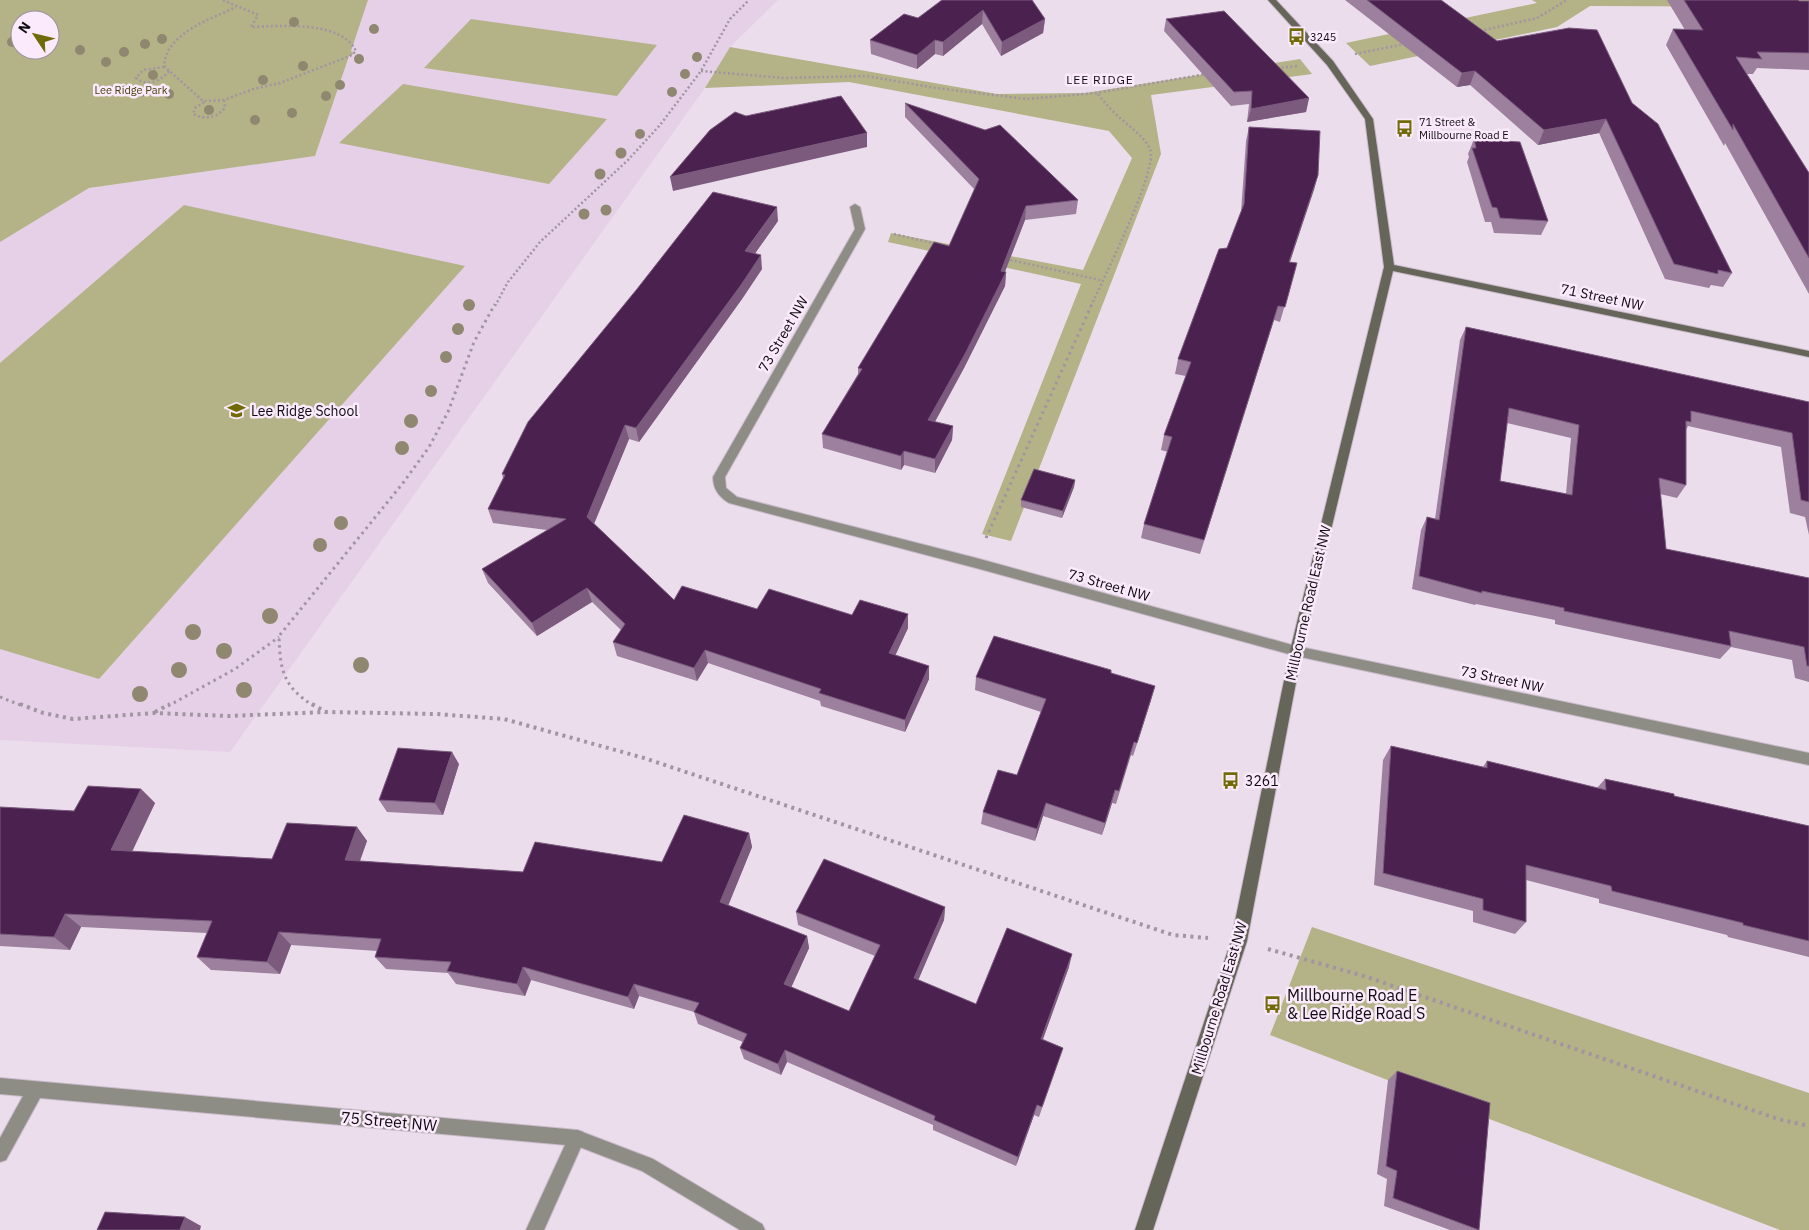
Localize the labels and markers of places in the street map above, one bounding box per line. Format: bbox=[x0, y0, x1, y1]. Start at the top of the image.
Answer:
bus stop icon: 3245 bbox=[1286, 27, 1306, 47]
place label: 3245 bbox=[1310, 30, 1336, 44]
place label: 71 Street & Millbourne Road E bbox=[1419, 115, 1509, 142]
bus stop icon: 71 Street & Millbourne Road E bbox=[1395, 118, 1415, 138]
school or university icon: Lee Ridge School bbox=[227, 401, 247, 421]
place label: Lee Ridge School bbox=[251, 402, 358, 420]
bus stop icon: 3261 bbox=[1221, 771, 1241, 791]
place label: 3261 bbox=[1245, 772, 1279, 790]
place label: Millbourne Road E & Lee Ridge Road S bbox=[1287, 985, 1425, 1023]
bus stop icon: Millbourne Road E & Lee Ridge Road S bbox=[1263, 994, 1283, 1014]

